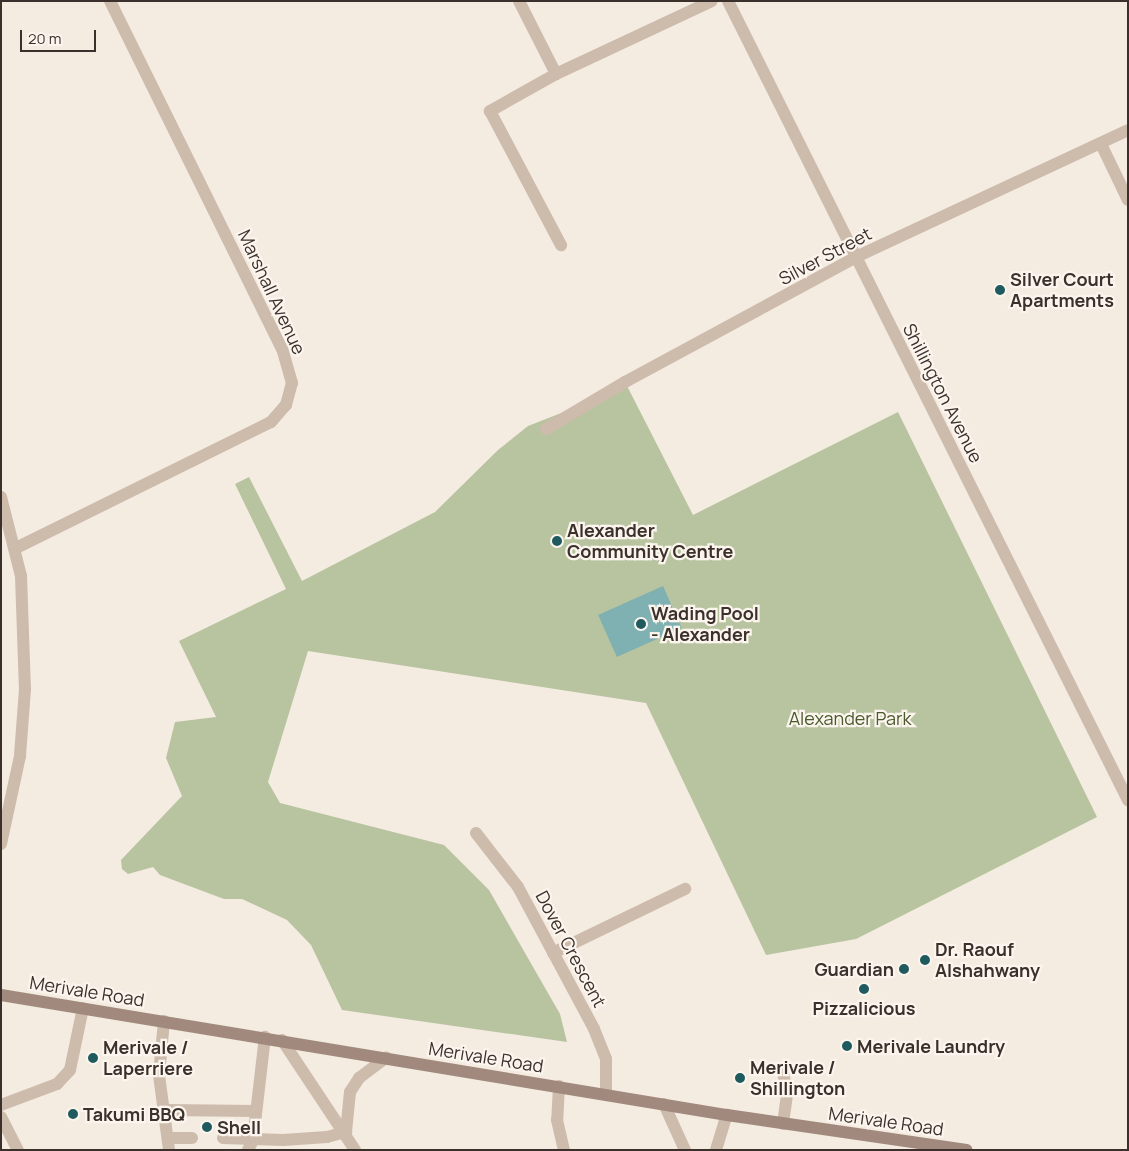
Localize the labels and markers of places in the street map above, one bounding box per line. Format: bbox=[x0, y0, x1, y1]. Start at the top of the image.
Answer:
place label: Silver Court Apartments bbox=[1010, 269, 1114, 312]
marker: Silver Court Apartments bbox=[994, 284, 1006, 296]
place label: Alexander Community Centre bbox=[567, 520, 733, 562]
marker: Alexander Community Centre bbox=[551, 535, 563, 547]
place label: Wading Pool - Alexander bbox=[651, 603, 759, 646]
marker: Wading Pool - Alexander bbox=[635, 618, 647, 630]
place label: Dr. Raouf Alshahwany bbox=[935, 939, 1040, 982]
marker: Dr. Raouf Alshahwany bbox=[919, 954, 931, 966]
place label: Guardian bbox=[814, 958, 894, 980]
marker: Guardian bbox=[898, 963, 910, 975]
marker: Pizzalicious bbox=[858, 983, 870, 995]
place label: Pizzalicious bbox=[813, 997, 915, 1019]
place label: Merivale Laundry bbox=[857, 1035, 1005, 1057]
place label: Merivale / Laperriere bbox=[103, 1037, 193, 1080]
marker: Merivale Laundry bbox=[841, 1040, 853, 1052]
marker: Merivale / Laperriere bbox=[87, 1052, 99, 1064]
place label: Merivale / Shillington bbox=[750, 1057, 845, 1100]
marker: Merivale / Shillington bbox=[734, 1072, 746, 1084]
place label: Takumi BBQ bbox=[83, 1103, 185, 1125]
marker: Takumi BBQ bbox=[67, 1108, 79, 1120]
place label: Shell bbox=[217, 1116, 261, 1138]
marker: Shell bbox=[201, 1121, 213, 1133]

